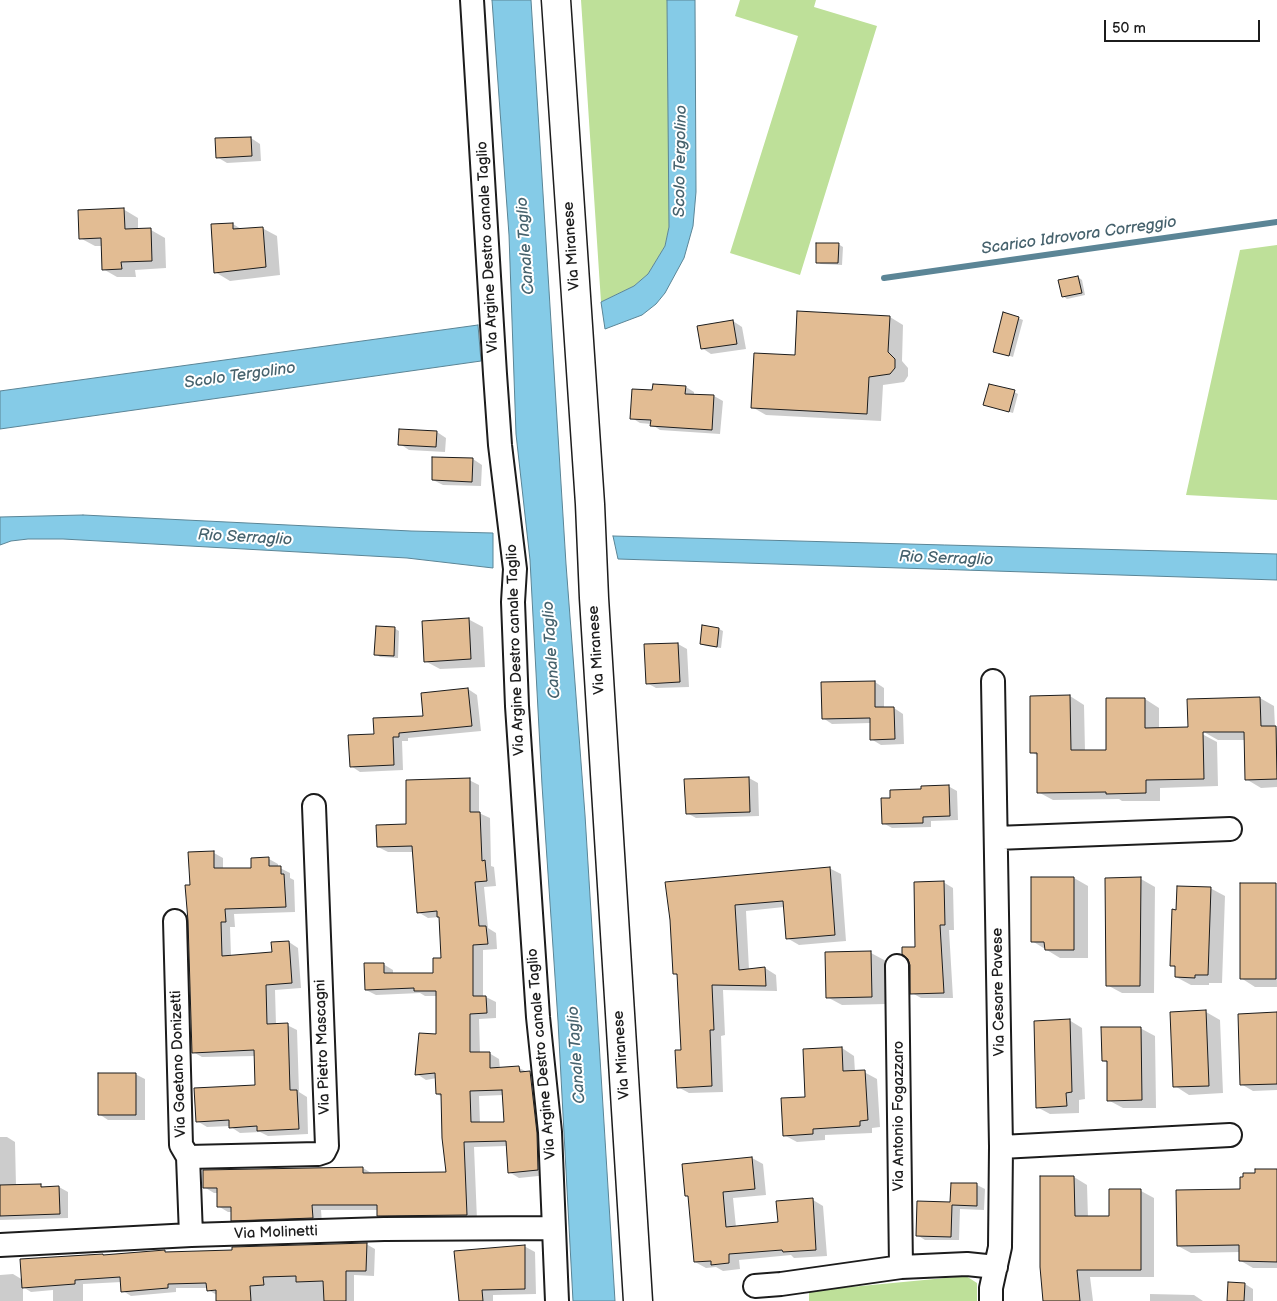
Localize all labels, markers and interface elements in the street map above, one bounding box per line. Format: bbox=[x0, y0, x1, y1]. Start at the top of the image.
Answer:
scale bar bbox=[1107, 10, 1263, 42]
text: 50 m bbox=[1112, 19, 1146, 38]
water label: Scolo Tergolino bbox=[670, 105, 692, 217]
street label: Via Argine Destro canale Taglio bbox=[473, 141, 503, 353]
water label: Canale Taglio bbox=[513, 197, 539, 295]
street label: Via Miranese bbox=[560, 201, 584, 291]
water label: Scarico Idrovora Correggio bbox=[980, 213, 1178, 259]
water label: Scolo Tergolino bbox=[183, 359, 297, 393]
water label: Rio Serraglio bbox=[197, 526, 293, 550]
street label: Via Argine Destro canale Taglio bbox=[503, 544, 529, 756]
water label: Rio Serraglio bbox=[898, 548, 994, 570]
water label: Canale Taglio bbox=[539, 601, 565, 699]
street label: Via Miranese bbox=[585, 605, 609, 695]
street label: Via Cesare Pavese bbox=[989, 928, 1009, 1056]
street label: Via Argine Destro canale Taglio bbox=[524, 948, 560, 1160]
street label: Via Pietro Mascagni bbox=[312, 979, 334, 1115]
street label: Via Gaetano Donizetti bbox=[167, 990, 191, 1138]
water label: Canale Taglio bbox=[564, 1006, 590, 1104]
street label: Via Miranese bbox=[610, 1010, 634, 1100]
street label: Via Antonio Fogazzaro bbox=[890, 1041, 908, 1191]
street label: Via Molinetti bbox=[234, 1223, 318, 1243]

